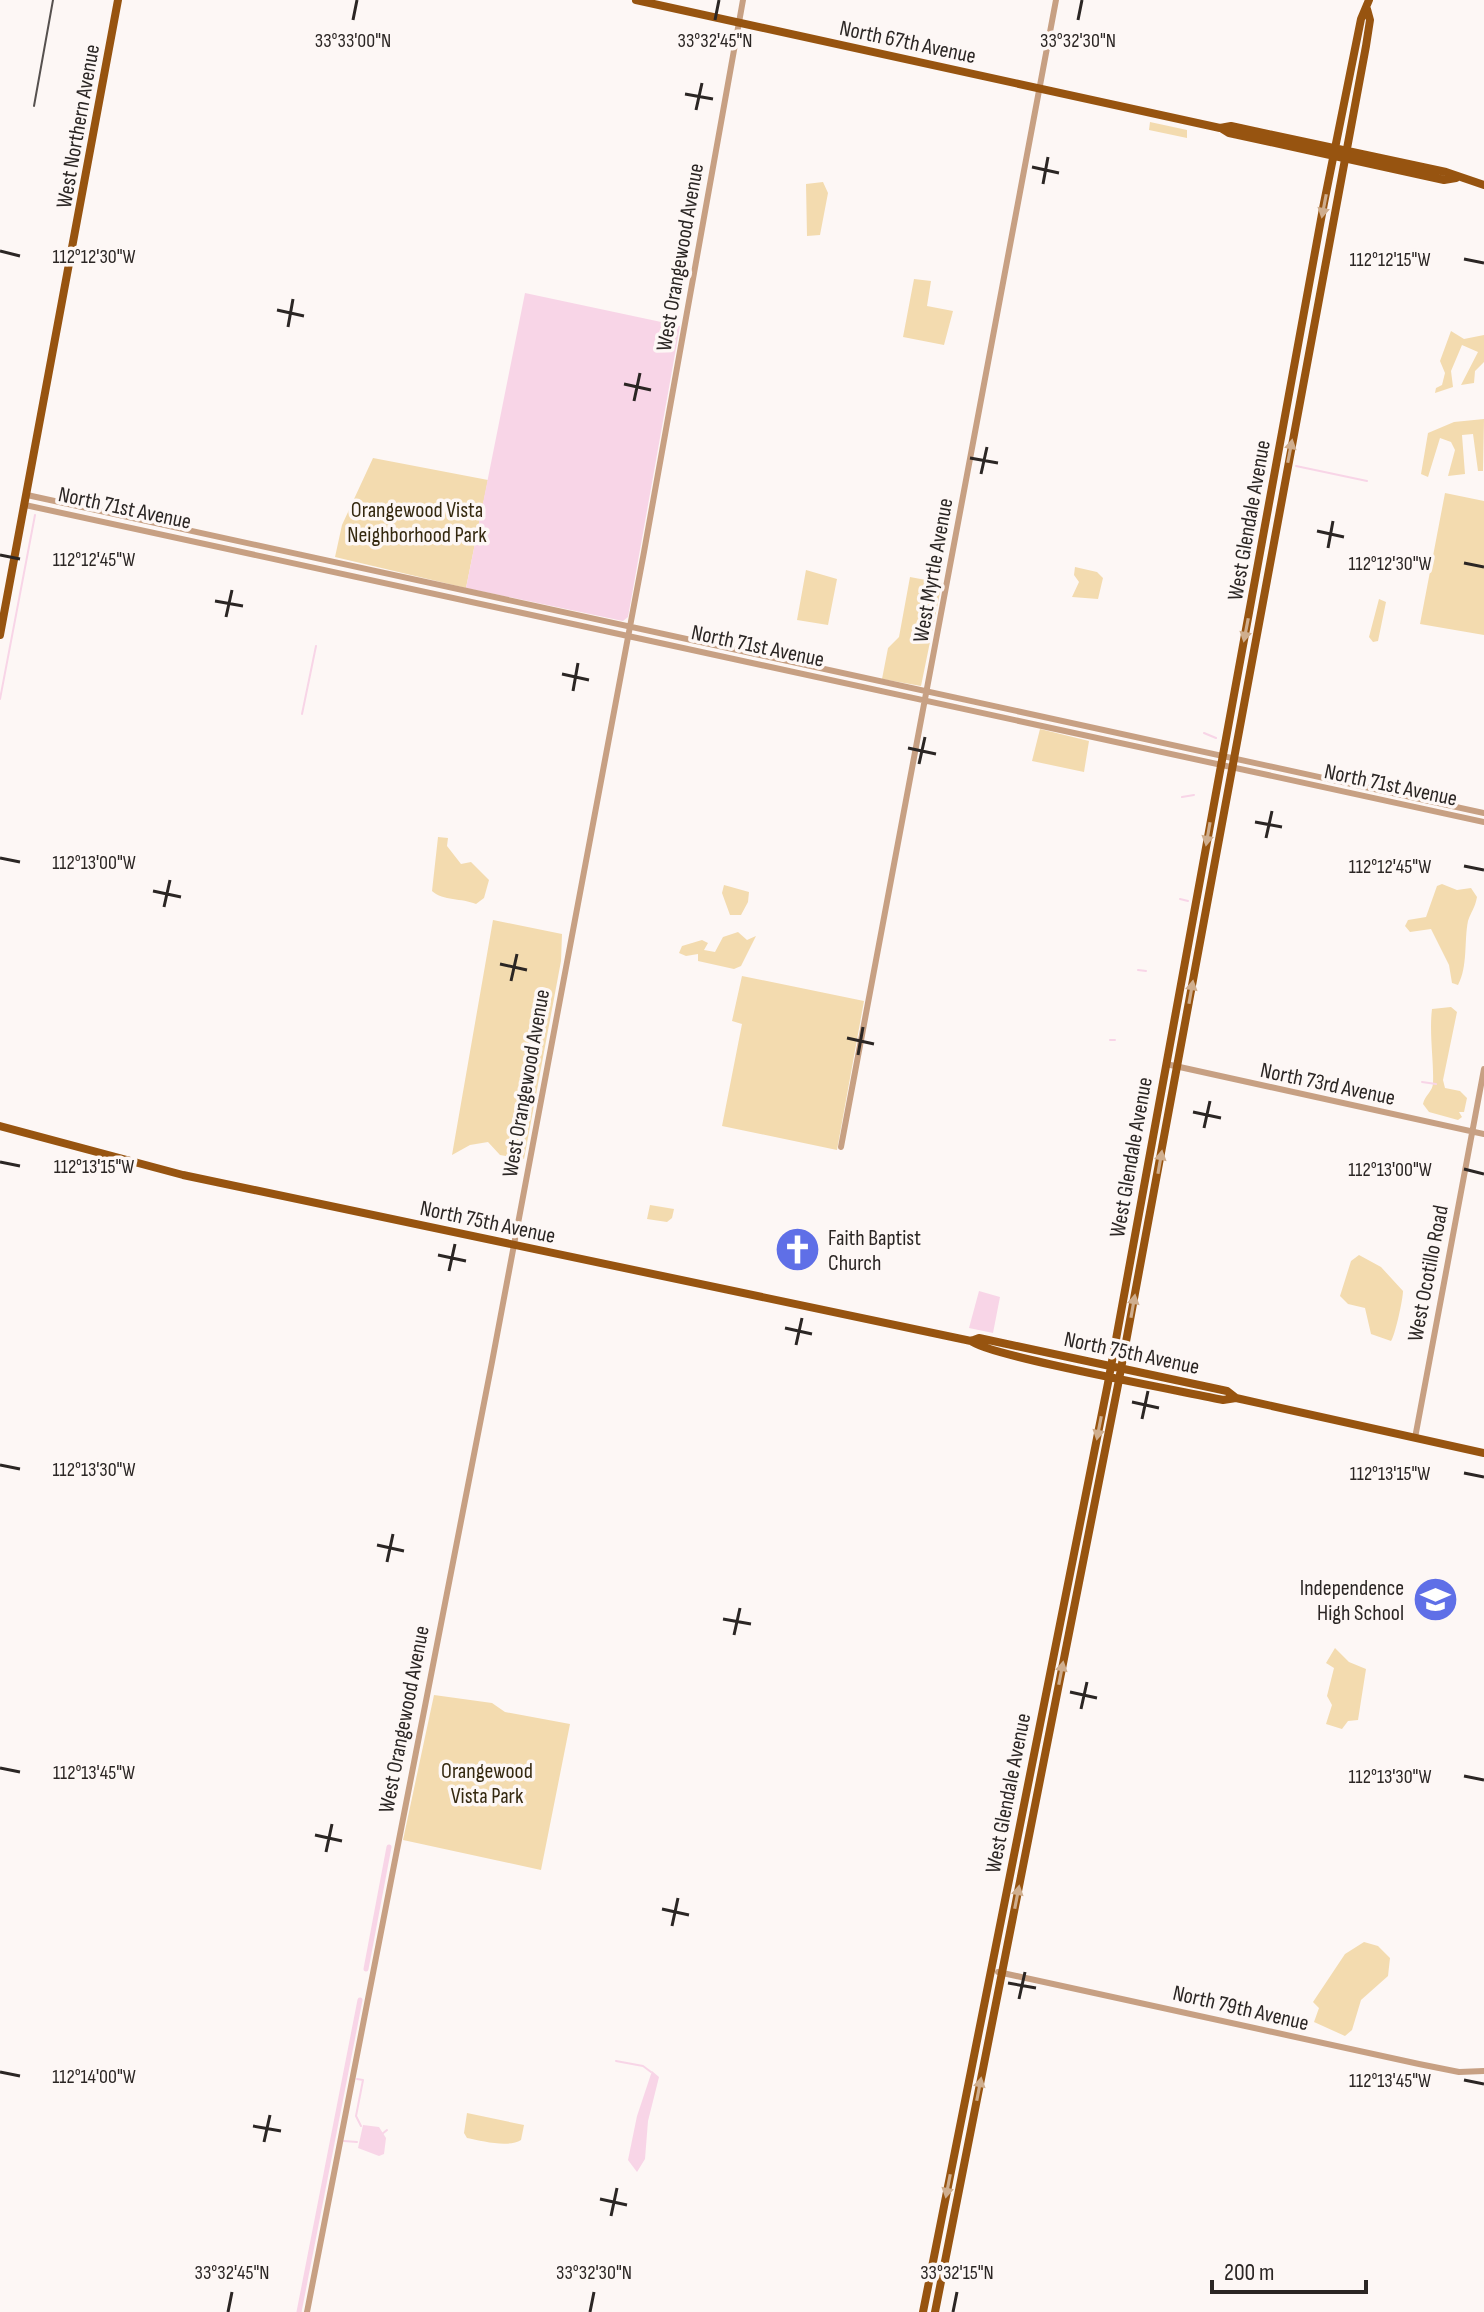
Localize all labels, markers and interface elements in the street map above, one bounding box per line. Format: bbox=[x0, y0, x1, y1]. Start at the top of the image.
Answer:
street label: North 67th Avenue bbox=[837, 15, 978, 70]
text: 33°33'00"N bbox=[315, 29, 391, 53]
text: 33°32'45"N bbox=[678, 29, 753, 53]
text: 33°32'30"N bbox=[1040, 29, 1116, 53]
street label: West Northern Avenue bbox=[51, 42, 106, 210]
street label: West Orangewood Avenue bbox=[651, 161, 710, 353]
one-way arrow bbox=[1317, 194, 1330, 219]
text: 112°12'30"W bbox=[52, 245, 136, 269]
text: 112°12'15"W bbox=[1350, 248, 1430, 272]
street label: West Glendale Avenue bbox=[1222, 438, 1277, 602]
one-way arrow bbox=[1285, 438, 1297, 463]
street label: North 71st Avenue bbox=[56, 481, 194, 536]
street label: West Myrtle Avenue bbox=[908, 496, 959, 644]
park label: Orangewood Vista Neighborhood Park bbox=[347, 497, 487, 549]
text: 112°12'45"W bbox=[53, 548, 135, 572]
text: 112°12'30"W bbox=[1348, 552, 1432, 576]
one-way arrow bbox=[1239, 618, 1251, 643]
street label: North 71st Avenue bbox=[689, 619, 827, 674]
street label: North 71st Avenue bbox=[1322, 758, 1460, 813]
one-way arrow bbox=[1201, 822, 1213, 847]
text: 112°13'00"W bbox=[52, 851, 136, 875]
text: 112°12'45"W bbox=[1349, 855, 1431, 879]
one-way arrow bbox=[1185, 979, 1197, 1004]
street label: West Orangewood Avenue bbox=[497, 987, 556, 1179]
street label: North 73rd Avenue bbox=[1258, 1057, 1398, 1112]
street label: West Glendale Avenue bbox=[1104, 1075, 1159, 1239]
one-way arrow bbox=[1154, 1149, 1166, 1174]
text: 112°13'15"W bbox=[54, 1155, 134, 1179]
text: 112°13'00"W bbox=[1348, 1158, 1432, 1182]
street label: North 75th Avenue bbox=[418, 1195, 558, 1250]
street label: West Ocotillo Road bbox=[1402, 1203, 1455, 1344]
place label: Faith Baptist Church bbox=[828, 1225, 921, 1277]
church icon: Faith Baptist Church bbox=[773, 1226, 821, 1274]
one-way arrow bbox=[1127, 1294, 1139, 1319]
street label: North 75th Avenue bbox=[1062, 1326, 1202, 1381]
one-way arrow bbox=[1092, 1415, 1104, 1440]
text: 112°13'30"W bbox=[53, 1458, 135, 1482]
text: 112°13'15"W bbox=[1350, 1462, 1430, 1486]
place label: Independence High School bbox=[1300, 1575, 1404, 1627]
school or university icon: Independence High School bbox=[1411, 1576, 1459, 1624]
street label: West Orangewood Avenue bbox=[373, 1623, 436, 1815]
one-way arrow bbox=[1056, 1661, 1068, 1686]
street label: West Glendale Avenue bbox=[980, 1711, 1037, 1875]
park label: Orangewood Vista Park bbox=[441, 1758, 533, 1810]
text: 112°13'45"W bbox=[53, 1761, 135, 1785]
text: 112°13'30"W bbox=[1349, 1765, 1431, 1789]
one-way arrow bbox=[1011, 1884, 1023, 1909]
street label: North 79th Avenue bbox=[1170, 1980, 1311, 2037]
text: 112°14'00"W bbox=[52, 2065, 136, 2089]
text: 112°13'45"W bbox=[1349, 2069, 1431, 2093]
one-way arrow bbox=[973, 2076, 986, 2101]
one-way arrow bbox=[942, 2174, 954, 2199]
scale bar bbox=[1212, 2244, 1366, 2294]
text: 200 m bbox=[1224, 2258, 1275, 2287]
text: 33°32'45"N bbox=[195, 2261, 270, 2285]
text: 33°32'30"N bbox=[556, 2261, 632, 2285]
text: 33°32'15"N bbox=[920, 2261, 994, 2285]

